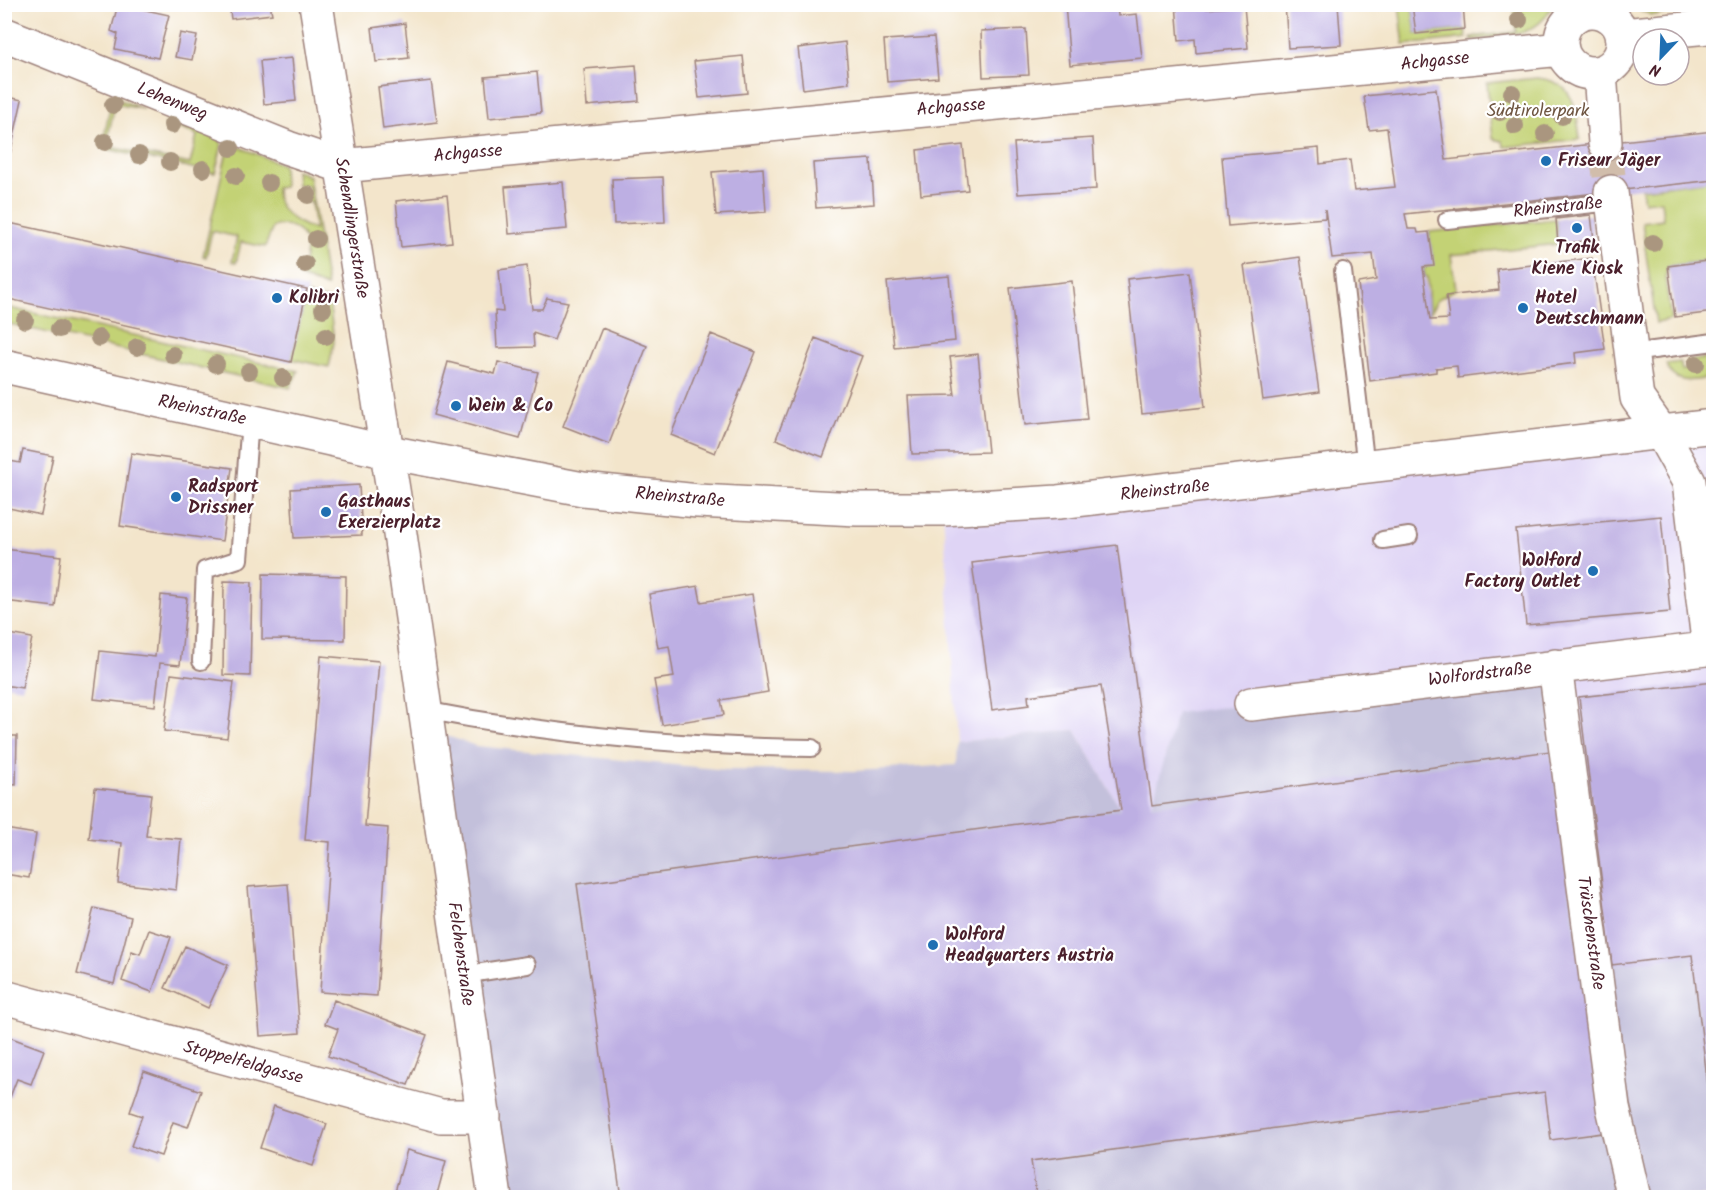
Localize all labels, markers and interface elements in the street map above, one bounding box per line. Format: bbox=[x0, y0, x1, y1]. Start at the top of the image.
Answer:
north arrow bbox=[1631, 27, 1691, 87]
street label: Achgasse bbox=[1399, 44, 1471, 80]
text: N bbox=[1646, 56, 1665, 83]
street label: Lehenweg bbox=[132, 75, 212, 129]
street label: Achgasse bbox=[915, 91, 987, 125]
park label: Südtirolerpark bbox=[1487, 97, 1590, 126]
street label: Achgasse bbox=[432, 137, 504, 171]
place label: Friseur Jäger bbox=[1558, 147, 1662, 176]
marker: Friseur Jäger bbox=[1539, 154, 1553, 168]
street label: Schendlingerstraße bbox=[326, 155, 376, 301]
street label: Rheinstraße bbox=[1512, 189, 1604, 227]
marker: Trafik Kiene Kiosk bbox=[1570, 221, 1584, 235]
place label: Trafik Kiene Kiosk bbox=[1532, 234, 1624, 284]
place label: Kolibri bbox=[289, 284, 339, 313]
place label: Hotel Deutschmann bbox=[1535, 284, 1644, 334]
marker: Kolibri bbox=[270, 291, 284, 305]
marker: Hotel Deutschmann bbox=[1516, 301, 1530, 315]
street label: Rheinstraße bbox=[155, 387, 249, 435]
place label: Wein & Co bbox=[468, 392, 553, 421]
marker: Wein & Co bbox=[449, 399, 463, 413]
street label: Rheinstraße bbox=[1119, 472, 1211, 510]
place label: Radsport Drissner bbox=[188, 473, 260, 523]
street label: Rheinstraße bbox=[634, 480, 726, 516]
place label: Gasthaus Exerzierplatz bbox=[338, 488, 441, 538]
marker: Radsport Drissner bbox=[169, 490, 183, 504]
marker: Gasthaus Exerzierplatz bbox=[319, 505, 333, 519]
place label: Wolford Factory Outlet bbox=[1464, 547, 1582, 597]
marker: Wolford Factory Outlet bbox=[1586, 564, 1600, 578]
street label: Wolfordstraße bbox=[1427, 654, 1533, 696]
street label: Trüschenstraße bbox=[1568, 874, 1612, 992]
street label: Felchenstraße bbox=[438, 900, 482, 1008]
place label: Wolford Headquarters Austria bbox=[945, 921, 1114, 971]
marker: Wolford Headquarters Austria bbox=[926, 938, 940, 952]
street label: Stoppelfeldgasse bbox=[180, 1033, 306, 1093]

